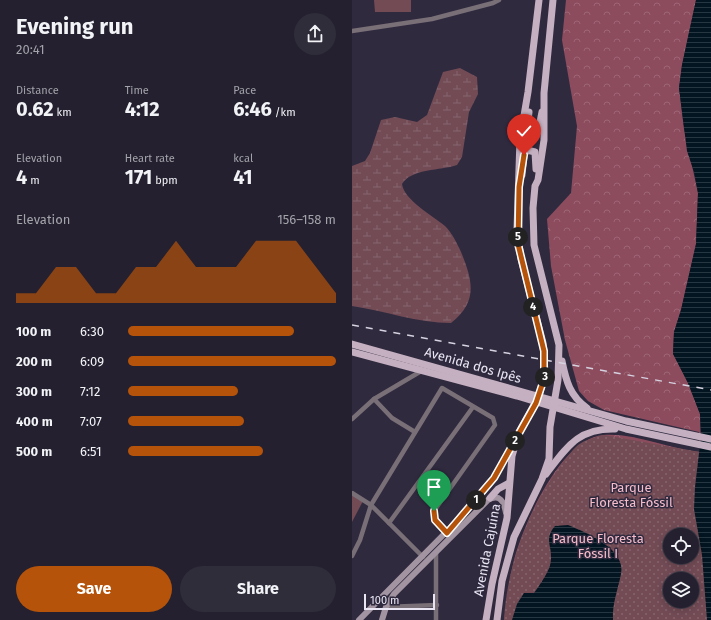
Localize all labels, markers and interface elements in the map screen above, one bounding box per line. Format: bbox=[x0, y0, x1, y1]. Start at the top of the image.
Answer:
text: Evening run bbox=[16, 13, 133, 40]
button: share bbox=[294, 13, 336, 55]
text: 20:41 bbox=[16, 42, 45, 57]
text: Distance bbox=[16, 84, 59, 97]
text: Time bbox=[125, 84, 149, 97]
text: Pace bbox=[233, 84, 256, 97]
text: 0.62 bbox=[16, 97, 54, 121]
text: 4:12 bbox=[125, 97, 160, 121]
text: 6:46 bbox=[233, 97, 272, 121]
text: km bbox=[54, 106, 72, 119]
text: /km bbox=[272, 106, 296, 119]
pin bbox=[507, 114, 541, 155]
icon: check bbox=[513, 120, 535, 142]
text: Elevation bbox=[16, 152, 62, 165]
text: Heart rate bbox=[125, 152, 175, 165]
text: kcal bbox=[233, 152, 253, 165]
text: 4 bbox=[16, 165, 27, 189]
text: 171 bbox=[125, 165, 152, 189]
text: 41 bbox=[233, 165, 252, 189]
text: m bbox=[27, 174, 40, 187]
text: bpm bbox=[152, 174, 178, 187]
text: Elevation bbox=[16, 212, 70, 227]
text: 156–158 m bbox=[277, 212, 336, 227]
pin: 5 bbox=[508, 227, 528, 247]
text: 5 bbox=[515, 230, 521, 243]
pin: 4 bbox=[523, 297, 543, 317]
text: 4 bbox=[530, 300, 536, 313]
text: 100 m bbox=[16, 324, 51, 339]
text: 6:30 bbox=[80, 324, 104, 339]
street label: Avenida dos Ipês bbox=[423, 344, 523, 386]
text: 200 m bbox=[16, 354, 52, 369]
text: 6:09 bbox=[80, 354, 104, 369]
pin: 3 bbox=[535, 367, 555, 387]
text: 3 bbox=[542, 370, 548, 383]
text: 300 m bbox=[16, 384, 52, 399]
text: 7:12 bbox=[80, 384, 100, 399]
text: 400 m bbox=[16, 414, 53, 429]
text: 7:07 bbox=[80, 414, 102, 429]
pin: 2 bbox=[505, 431, 525, 451]
text: 2 bbox=[512, 434, 518, 447]
text: 500 m bbox=[16, 444, 52, 459]
text: 6:51 bbox=[80, 444, 102, 459]
pin bbox=[417, 470, 451, 511]
icon: arrive bbox=[423, 476, 445, 498]
park label: Parque Floresta Fóssil bbox=[589, 480, 673, 510]
pin: 1 bbox=[466, 490, 486, 510]
text: 1 bbox=[473, 493, 479, 506]
street label: Avenida Cajuína bbox=[471, 502, 503, 598]
map controls bbox=[663, 528, 699, 608]
button: locate bbox=[663, 528, 699, 564]
park label: Parque Floresta Fóssil I bbox=[552, 531, 644, 561]
button: Save bbox=[16, 566, 172, 612]
button: Share bbox=[180, 566, 336, 612]
button: layers bbox=[663, 572, 699, 608]
scale bar bbox=[364, 592, 435, 611]
text: 100 m bbox=[370, 594, 399, 607]

